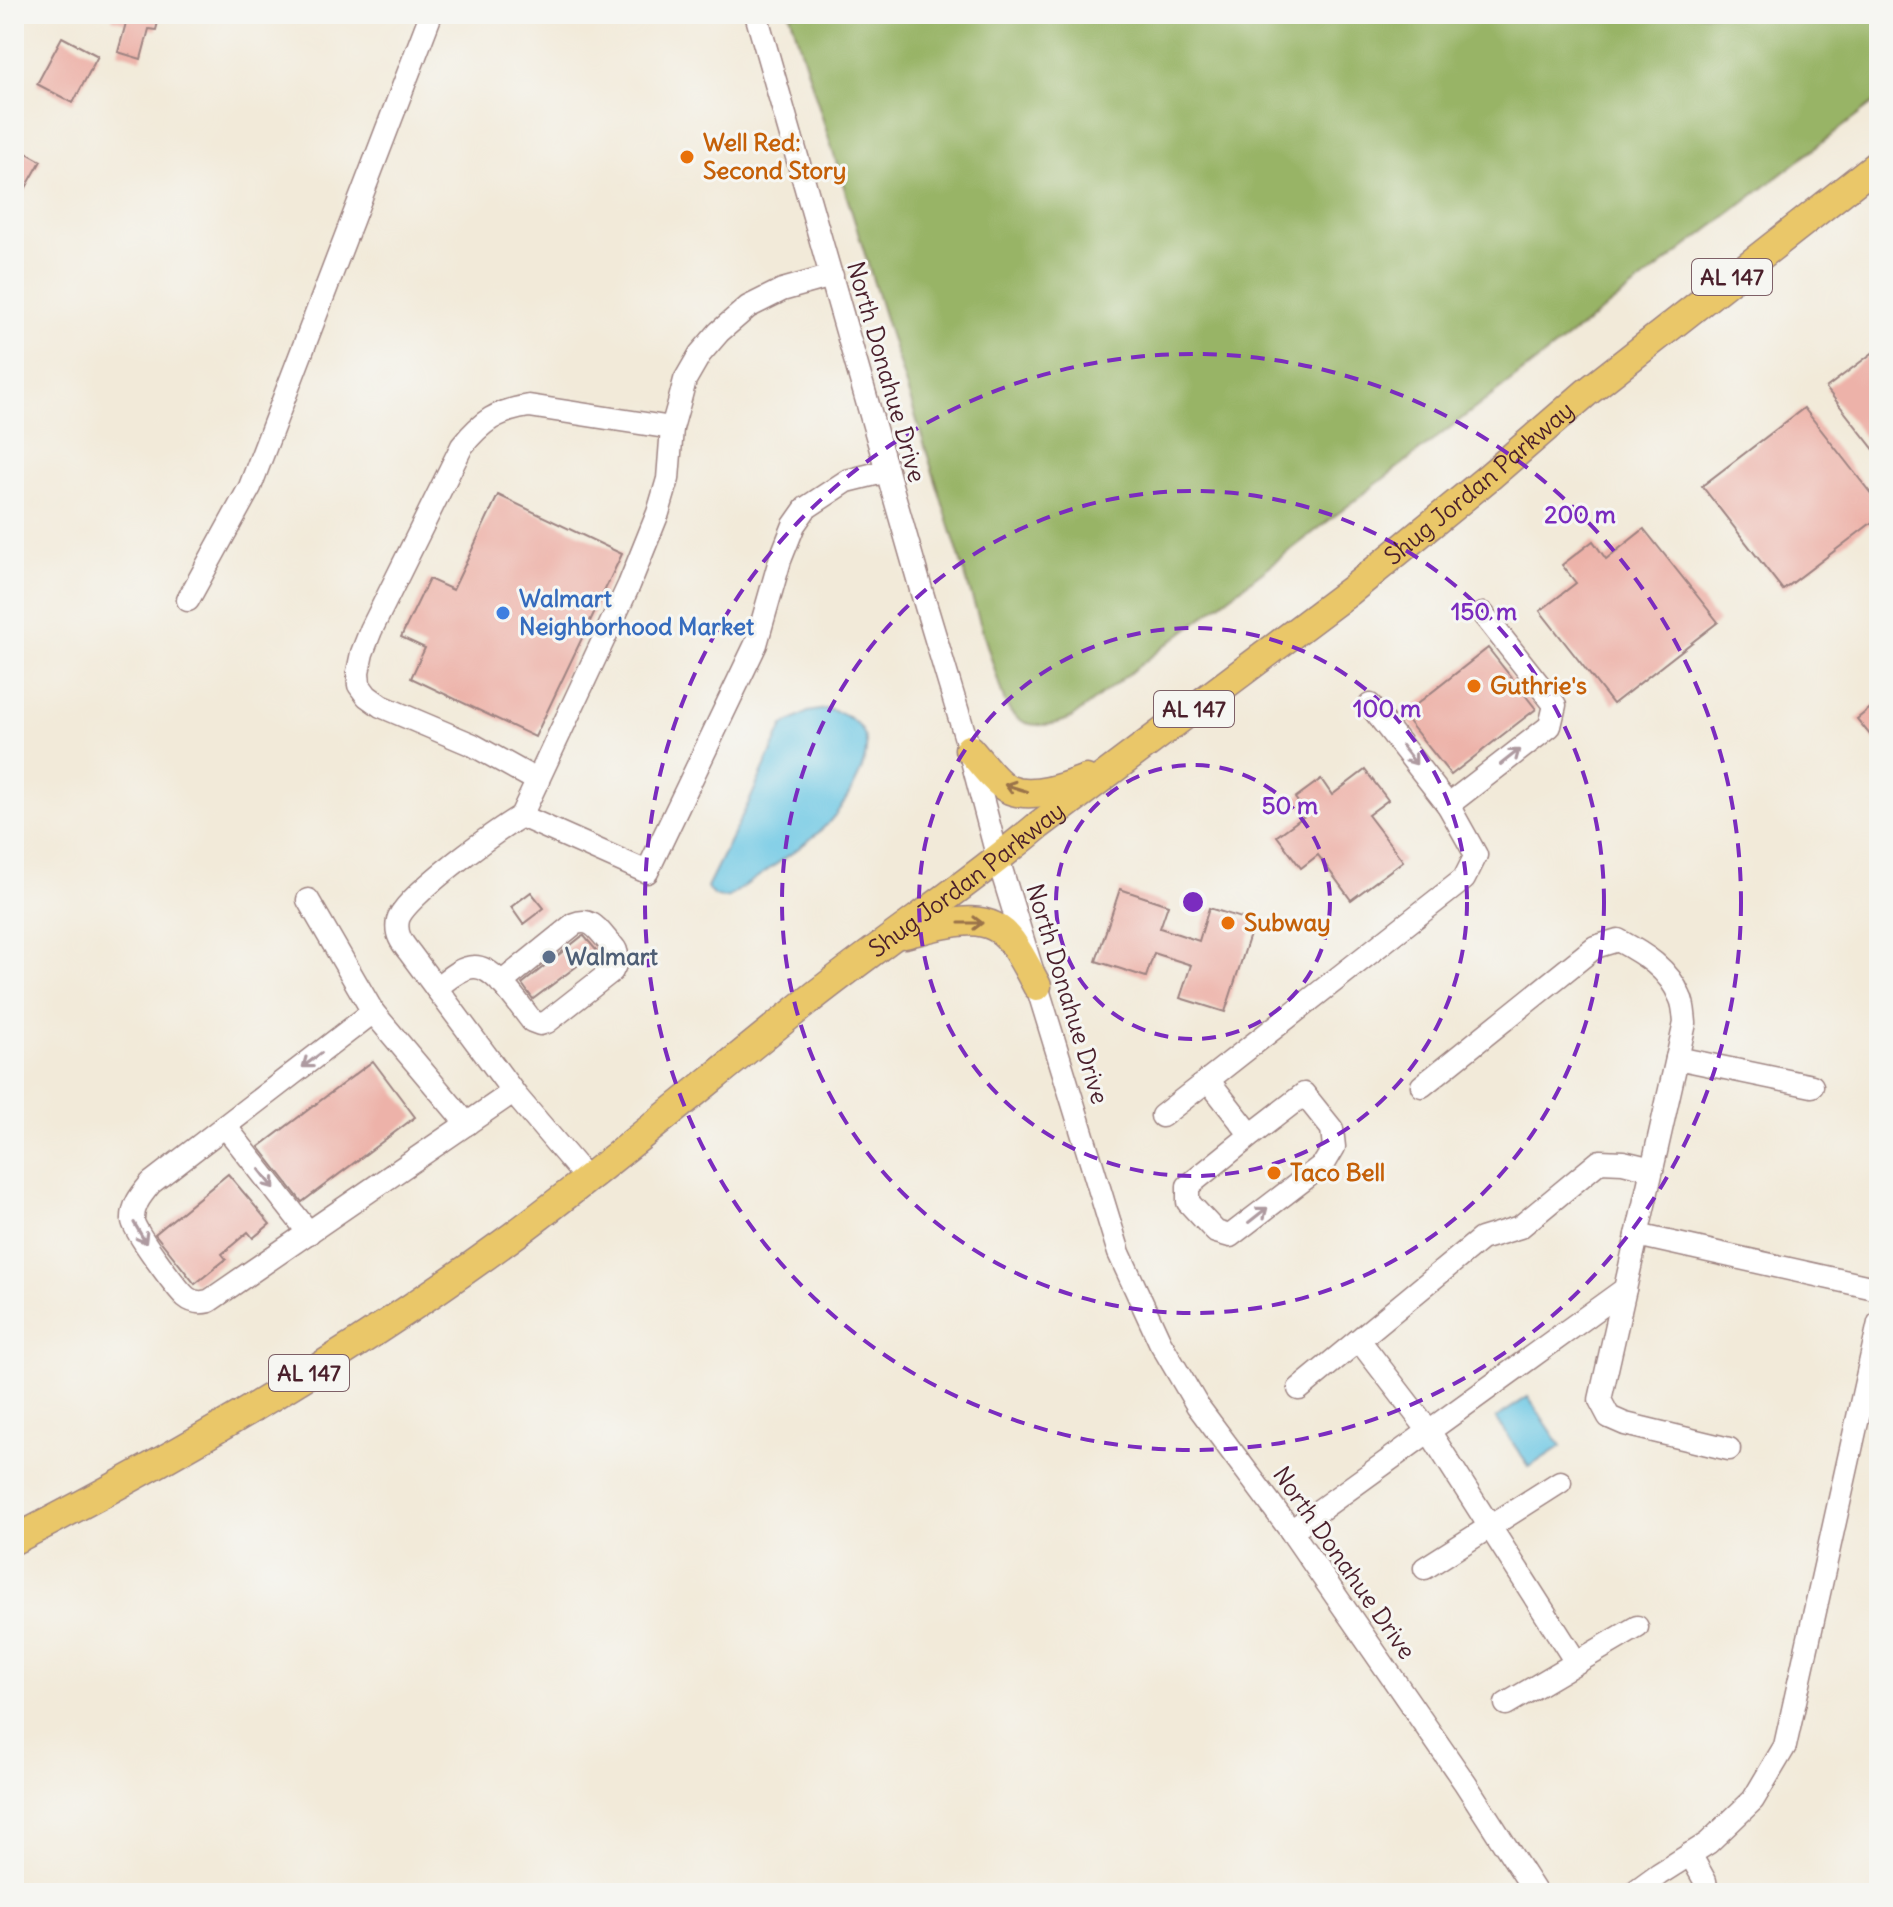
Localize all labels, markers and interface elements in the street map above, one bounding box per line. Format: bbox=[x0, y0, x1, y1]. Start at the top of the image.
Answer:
place label: Well Red: Second Story bbox=[703, 127, 846, 185]
marker: Well Red: Second Story bbox=[678, 148, 696, 166]
street label: North Donahue Drive bbox=[841, 258, 933, 486]
road number: AL 147 bbox=[1692, 259, 1772, 295]
street label: Shug Jordan Parkway bbox=[1378, 394, 1580, 571]
text: 200 m bbox=[1544, 499, 1616, 529]
place label: Walmart Neighborhood Market bbox=[519, 583, 755, 641]
text: 150 m bbox=[1451, 596, 1517, 626]
marker: Walmart Neighborhood Market bbox=[494, 604, 512, 622]
place label: Guthrie's bbox=[1490, 670, 1587, 700]
marker: Guthrie's bbox=[1465, 677, 1483, 695]
road number: AL 147 bbox=[1154, 691, 1234, 727]
text: 100 m bbox=[1353, 693, 1421, 723]
one-way arrow bbox=[1401, 744, 1418, 765]
one-way arrow bbox=[1499, 749, 1520, 766]
one-way arrow bbox=[1004, 780, 1029, 794]
text: 50 m bbox=[1262, 790, 1318, 820]
street label: Shug Jordan Parkway bbox=[863, 795, 1070, 963]
street label: North Donahue Drive bbox=[1020, 880, 1116, 1107]
centre of rings bbox=[1179, 888, 1207, 916]
place label: Subway bbox=[1244, 907, 1331, 937]
marker: Subway bbox=[1219, 914, 1237, 932]
one-way arrow bbox=[958, 915, 984, 931]
place label: Walmart bbox=[565, 941, 659, 971]
marker: Walmart bbox=[540, 948, 558, 966]
one-way arrow bbox=[301, 1051, 323, 1068]
place label: Taco Bell bbox=[1290, 1157, 1385, 1187]
marker: Taco Bell bbox=[1265, 1164, 1283, 1182]
one-way arrow bbox=[259, 1168, 276, 1189]
one-way arrow bbox=[1246, 1207, 1268, 1224]
one-way arrow bbox=[132, 1221, 148, 1244]
road number: AL 147 bbox=[269, 1355, 349, 1391]
street label: North Donahue Drive bbox=[1267, 1460, 1423, 1665]

